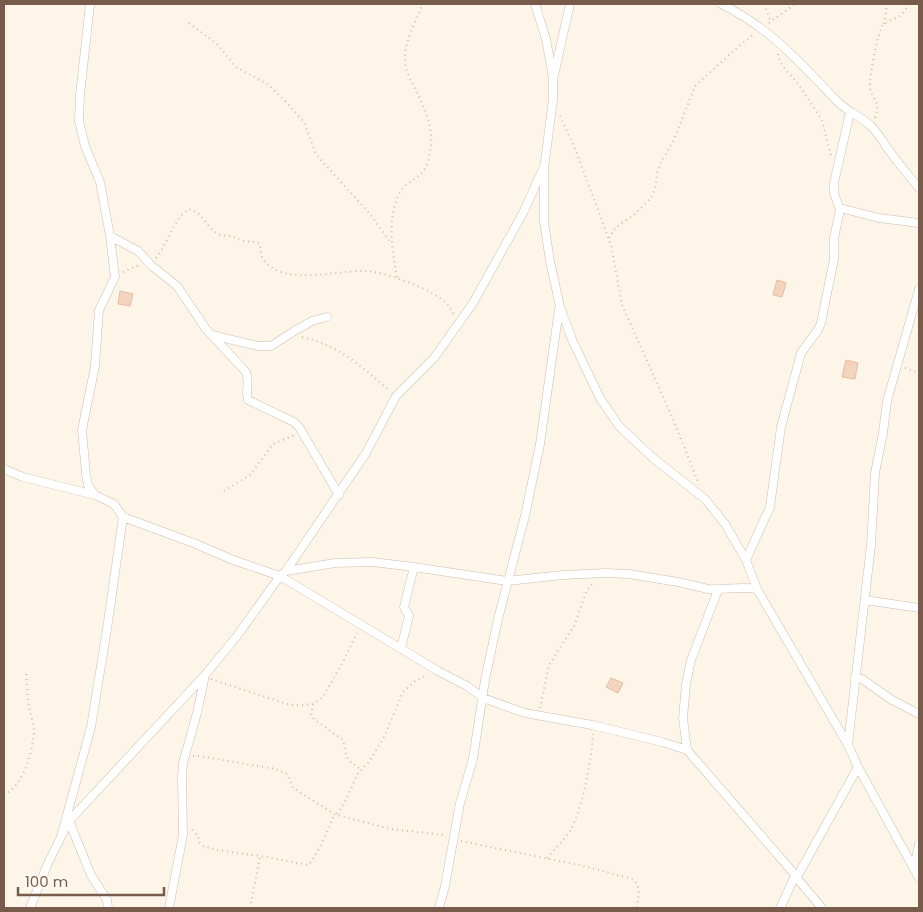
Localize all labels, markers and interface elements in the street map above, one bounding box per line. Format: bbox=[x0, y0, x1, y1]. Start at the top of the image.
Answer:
scale bar bbox=[18, 864, 164, 896]
text: 100 m bbox=[25, 871, 68, 892]

